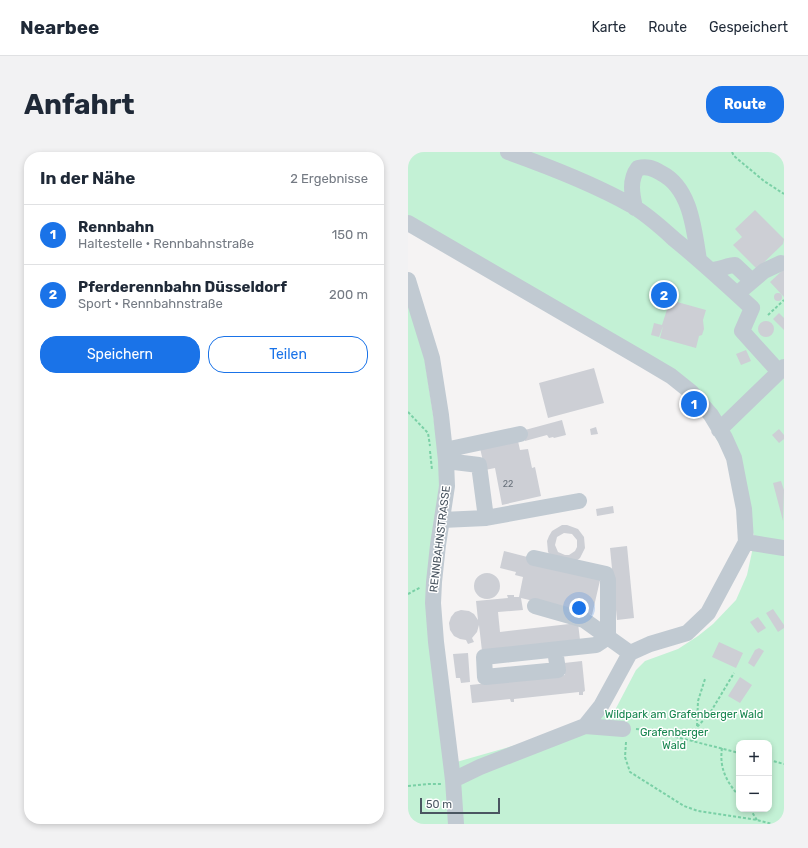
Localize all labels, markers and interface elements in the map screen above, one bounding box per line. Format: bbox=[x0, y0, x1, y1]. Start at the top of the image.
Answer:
text: Nearbee bbox=[20, 16, 99, 39]
text: Karte bbox=[591, 19, 626, 36]
text: Route bbox=[648, 19, 687, 36]
text: Gespeichert bbox=[709, 19, 788, 36]
button: Route bbox=[706, 86, 784, 123]
text: Anfahrt bbox=[24, 88, 135, 121]
text: In der Nähe bbox=[40, 168, 135, 188]
text: 2 Ergebnisse bbox=[290, 171, 368, 186]
text: Rennbahn bbox=[78, 218, 154, 236]
text: 1 bbox=[50, 227, 56, 242]
text: 150 m bbox=[332, 227, 368, 242]
text: Haltestelle · Rennbahnstraße bbox=[78, 236, 254, 251]
text: Pferderennbahn Düsseldorf bbox=[78, 278, 287, 296]
pin: 2 bbox=[651, 280, 677, 310]
text: 2 bbox=[49, 287, 57, 302]
text: 200 m bbox=[329, 287, 368, 302]
text: Sport · Rennbahnstraße bbox=[78, 296, 223, 311]
button: Speichern bbox=[40, 336, 200, 373]
button: Teilen bbox=[208, 336, 368, 373]
pin: 1 bbox=[681, 389, 707, 419]
house number: 22 bbox=[503, 479, 513, 489]
street label: RENNBAHNSTRASSE bbox=[427, 485, 453, 593]
your location bbox=[569, 598, 589, 618]
park label: Wildpark am Grafenberger Wald bbox=[605, 708, 763, 721]
park label: Grafenberger Wald bbox=[640, 726, 709, 752]
map controls bbox=[736, 740, 772, 812]
button: + bbox=[736, 740, 772, 776]
button: − bbox=[736, 776, 772, 812]
scale bar bbox=[420, 796, 500, 815]
text: 50 m bbox=[426, 798, 452, 811]

